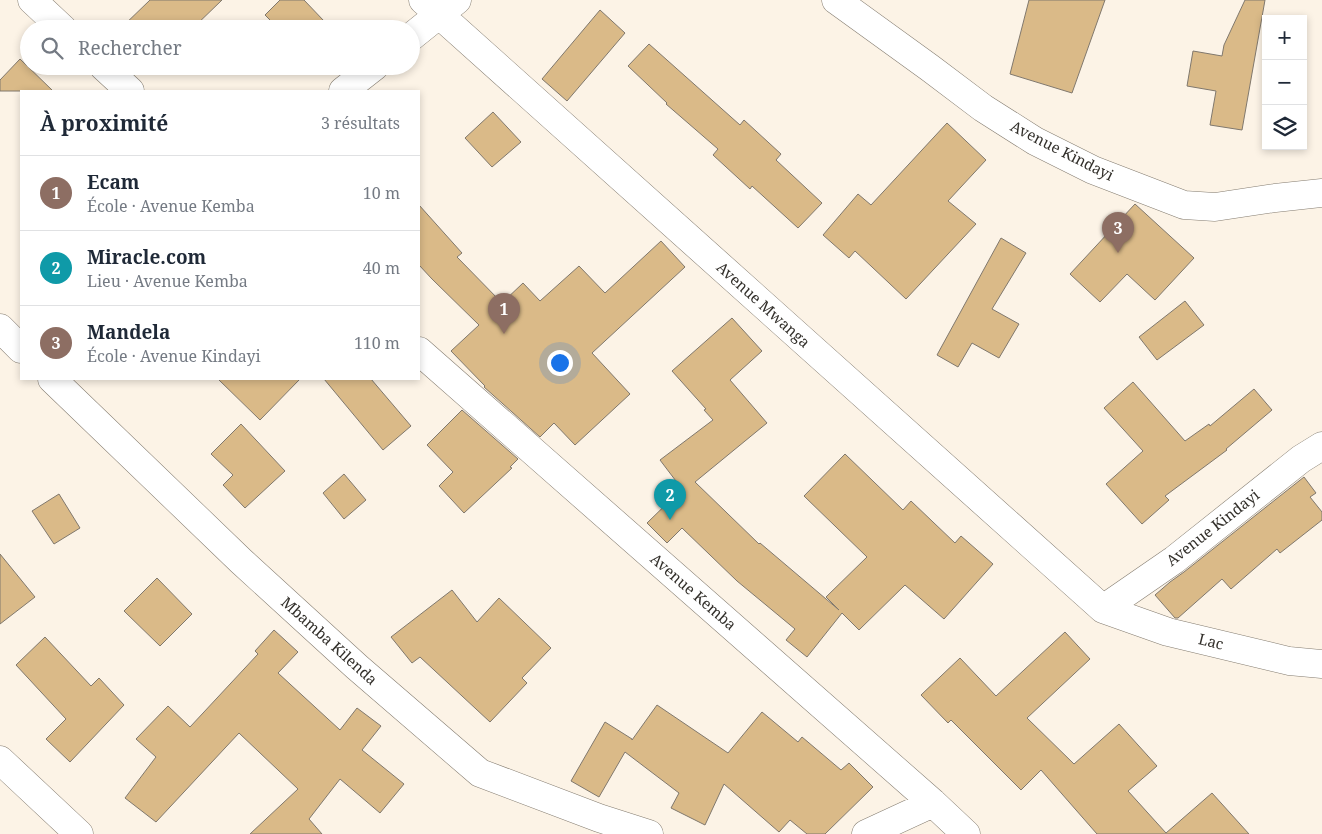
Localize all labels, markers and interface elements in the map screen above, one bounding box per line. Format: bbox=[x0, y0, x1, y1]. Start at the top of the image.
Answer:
map controls bbox=[1262, 15, 1307, 150]
button: + bbox=[1262, 15, 1307, 60]
search box bbox=[20, 20, 420, 75]
icon: search bbox=[38, 34, 66, 62]
text: Rechercher bbox=[78, 35, 182, 61]
button: − bbox=[1262, 60, 1307, 105]
button: layers bbox=[1262, 105, 1307, 150]
text: À proximité bbox=[40, 109, 168, 137]
text: 3 résultats bbox=[321, 112, 400, 134]
street label: Avenue Kindayi bbox=[1008, 116, 1118, 185]
text: Ecam bbox=[87, 169, 140, 195]
text: 1 bbox=[51, 182, 61, 204]
text: 10 m bbox=[363, 182, 400, 204]
text: École · Avenue Kemba bbox=[87, 195, 255, 217]
pin: 3 bbox=[1102, 212, 1134, 253]
text: Miracle.com bbox=[87, 244, 206, 270]
text: 2 bbox=[51, 257, 61, 279]
text: 40 m bbox=[363, 257, 400, 279]
street label: Avenue Mwanga bbox=[713, 257, 815, 352]
text: Lieu · Avenue Kemba bbox=[87, 270, 248, 292]
pin: 1 bbox=[488, 293, 520, 334]
text: Mandela bbox=[87, 319, 170, 345]
text: 3 bbox=[51, 332, 61, 354]
text: 110 m bbox=[354, 332, 400, 354]
text: École · Avenue Kindayi bbox=[87, 345, 261, 367]
your location bbox=[547, 350, 573, 376]
pin: 2 bbox=[654, 479, 686, 520]
street label: Avenue Kindayi bbox=[1162, 484, 1263, 570]
street label: Avenue Kemba bbox=[647, 548, 741, 634]
street label: Mbamba Kilenda bbox=[277, 592, 382, 689]
street label: Lac bbox=[1197, 628, 1226, 654]

